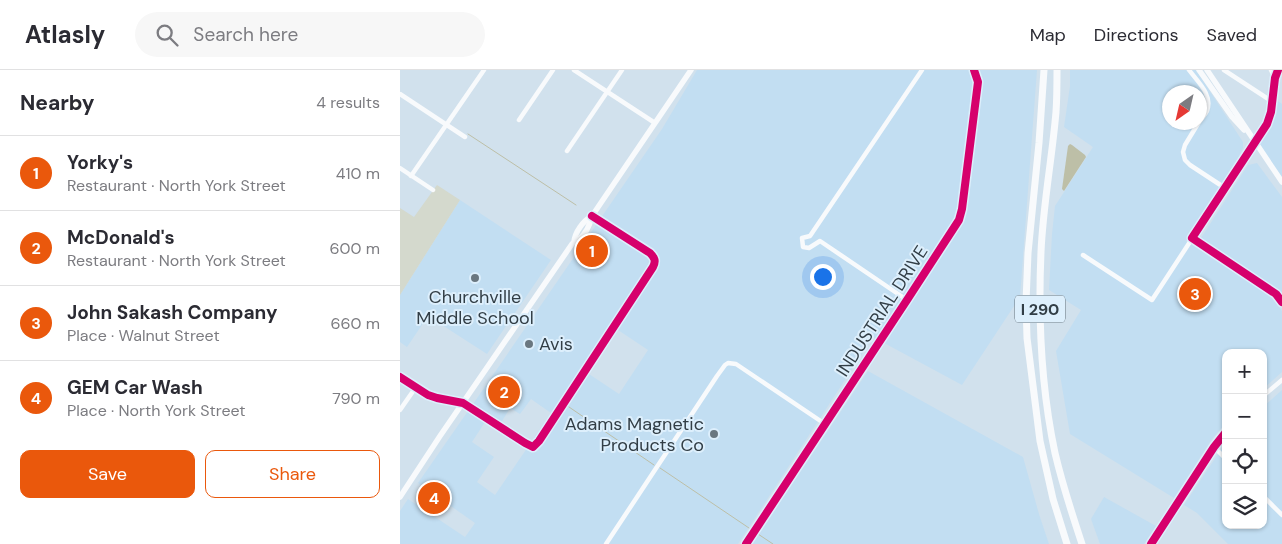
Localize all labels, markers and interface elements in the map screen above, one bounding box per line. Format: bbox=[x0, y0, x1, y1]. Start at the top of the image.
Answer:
search box bbox=[135, 12, 485, 57]
text: Atlasly bbox=[25, 19, 105, 50]
icon: search bbox=[153, 21, 181, 49]
text: Search here bbox=[193, 22, 298, 47]
text: Map bbox=[1030, 23, 1066, 47]
text: Directions bbox=[1094, 23, 1179, 47]
text: Saved bbox=[1207, 23, 1257, 47]
north arrow bbox=[1162, 85, 1207, 130]
text: Nearby bbox=[20, 89, 94, 117]
text: 4 results bbox=[316, 92, 380, 113]
text: Yorky's bbox=[67, 150, 133, 175]
text: 1 bbox=[33, 163, 39, 184]
text: 410 m bbox=[336, 163, 380, 184]
text: Restaurant · North York Street bbox=[67, 175, 286, 196]
text: McDonald's bbox=[67, 225, 175, 250]
pin: 1 bbox=[576, 232, 608, 270]
text: 2 bbox=[31, 238, 41, 259]
text: 600 m bbox=[330, 238, 380, 259]
street label: INDUSTRIAL DRIVE bbox=[831, 241, 933, 381]
text: Restaurant · North York Street bbox=[67, 250, 286, 271]
your location bbox=[810, 264, 836, 290]
marker: Churchville Middle School bbox=[469, 272, 481, 284]
pin: 3 bbox=[1179, 275, 1211, 313]
place label: Churchville Middle School bbox=[416, 285, 534, 330]
road number: I 290 bbox=[1015, 295, 1065, 322]
text: John Sakash Company bbox=[67, 300, 277, 325]
text: 3 bbox=[31, 313, 41, 334]
text: 660 m bbox=[330, 313, 380, 334]
text: Place · Walnut Street bbox=[67, 325, 220, 346]
place label: Avis bbox=[539, 332, 573, 356]
marker: Avis bbox=[523, 338, 535, 350]
map controls bbox=[1222, 349, 1267, 529]
button: + bbox=[1222, 349, 1267, 394]
pin: 2 bbox=[488, 373, 520, 411]
text: GEM Car Wash bbox=[67, 375, 203, 400]
text: 4 bbox=[31, 388, 41, 409]
text: 790 m bbox=[332, 388, 380, 409]
button: − bbox=[1222, 394, 1267, 439]
text: Place · North York Street bbox=[67, 400, 246, 421]
place label: Adams Magnetic Products Co bbox=[565, 412, 704, 457]
marker: Adams Magnetic Products Co bbox=[708, 428, 720, 440]
button: locate bbox=[1222, 439, 1267, 484]
button: Save bbox=[20, 450, 195, 498]
button: Share bbox=[205, 450, 380, 498]
pin: 4 bbox=[418, 479, 450, 517]
button: layers bbox=[1222, 484, 1267, 529]

